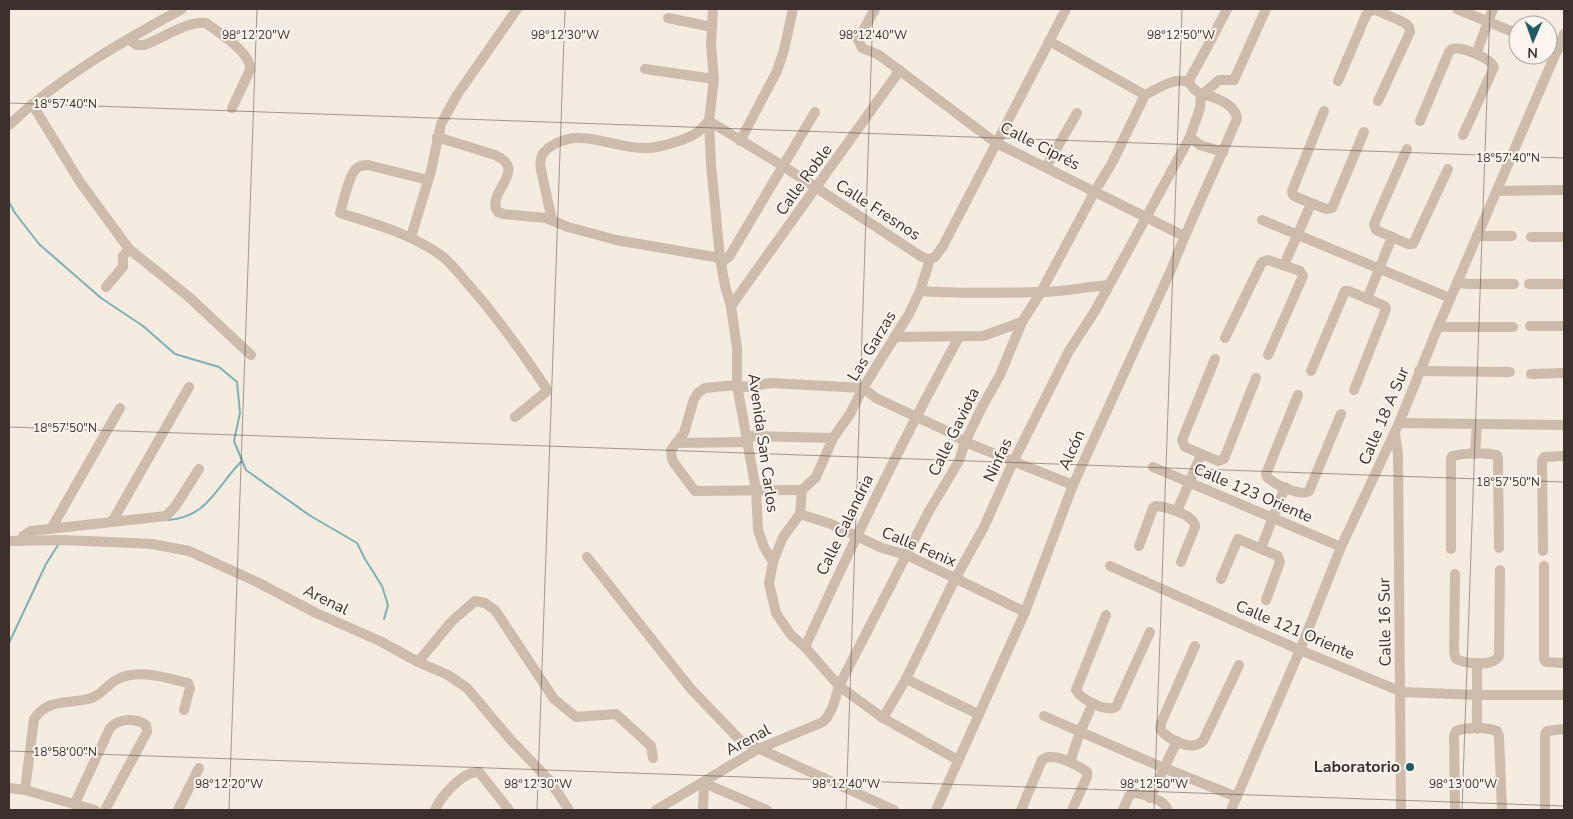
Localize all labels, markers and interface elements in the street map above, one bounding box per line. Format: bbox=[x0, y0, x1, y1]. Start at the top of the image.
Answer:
north arrow bbox=[1508, 15, 1558, 65]
text: 98°12'20"W bbox=[222, 27, 290, 43]
text: 98°12'30"W bbox=[531, 27, 599, 43]
text: 98°12'40"W bbox=[839, 27, 907, 43]
text: 98°12'50"W bbox=[1147, 27, 1215, 43]
text: N bbox=[1527, 43, 1538, 62]
text: 18°57'40"N bbox=[33, 96, 97, 112]
street label: Calle Ciprés bbox=[996, 117, 1084, 175]
street label: Calle Roble bbox=[771, 140, 837, 220]
text: 18°57'40"N bbox=[1476, 150, 1540, 166]
street label: Calle Fresnos bbox=[831, 174, 925, 246]
street label: Las Garzas bbox=[842, 307, 902, 385]
street label: Calle 18 A Sur bbox=[1353, 363, 1415, 468]
street label: Avenida San Carlos bbox=[742, 372, 784, 514]
street label: Calle Gaviota bbox=[923, 384, 985, 480]
text: 18°57'50"N bbox=[33, 420, 97, 436]
street label: Alcón bbox=[1053, 427, 1091, 473]
street label: Ninfas bbox=[978, 434, 1018, 486]
street label: Calle 123 Oriente bbox=[1190, 458, 1316, 528]
street label: Calle Calandria bbox=[811, 471, 879, 579]
text: 18°57'50"N bbox=[1476, 474, 1540, 490]
street label: Calle Fenix bbox=[878, 521, 960, 573]
street label: Calle 16 Sur bbox=[1373, 577, 1397, 667]
street label: Arenal bbox=[300, 580, 353, 621]
street label: Calle 121 Oriente bbox=[1232, 595, 1358, 665]
street label: Arenal bbox=[722, 719, 775, 761]
text: 18°58'00"N bbox=[33, 744, 97, 760]
place label: Laboratorio bbox=[1314, 756, 1400, 778]
marker: Laboratorio bbox=[1404, 761, 1416, 773]
text: 98°12'20"W bbox=[195, 776, 263, 792]
text: 98°12'30"W bbox=[504, 776, 572, 792]
text: 98°12'40"W bbox=[812, 776, 880, 792]
text: 98°12'50"W bbox=[1120, 776, 1188, 792]
text: 98°13'00"W bbox=[1429, 776, 1497, 792]

